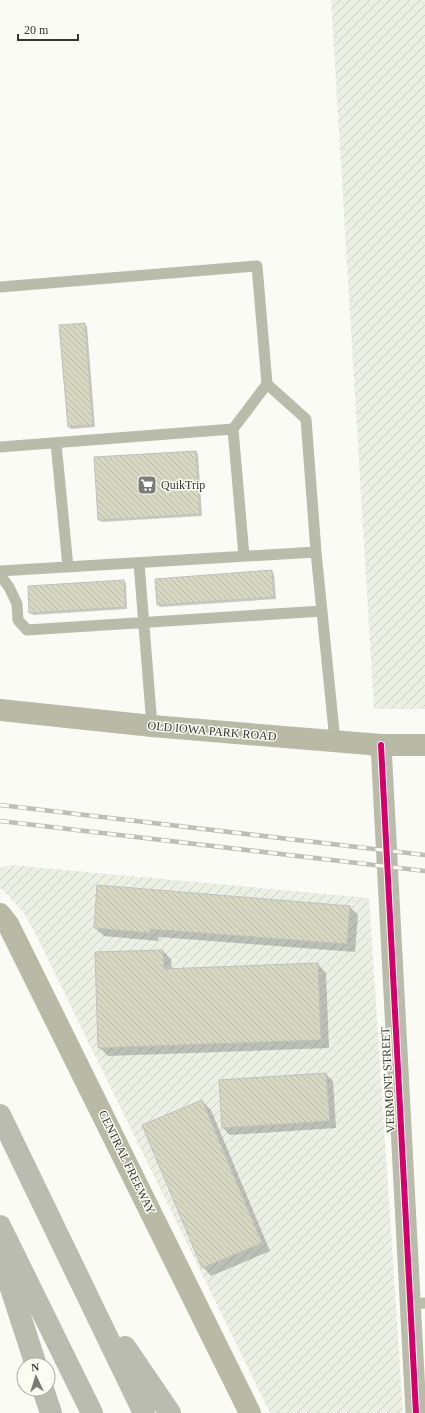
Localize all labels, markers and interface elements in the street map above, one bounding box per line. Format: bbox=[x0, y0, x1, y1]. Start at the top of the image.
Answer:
scale bar bbox=[18, 16, 78, 42]
text: 20 m bbox=[24, 23, 49, 37]
supermarket icon: QuikTrip bbox=[136, 474, 158, 496]
place label: QuikTrip bbox=[161, 478, 205, 492]
street label: OLD IOWA PARK ROAD bbox=[147, 718, 277, 744]
street label: VERMONT STREET bbox=[378, 1026, 398, 1133]
street label: CENTRAL FREEWAY bbox=[96, 1108, 158, 1216]
north arrow bbox=[16, 1357, 56, 1397]
text: N bbox=[31, 1361, 40, 1373]

